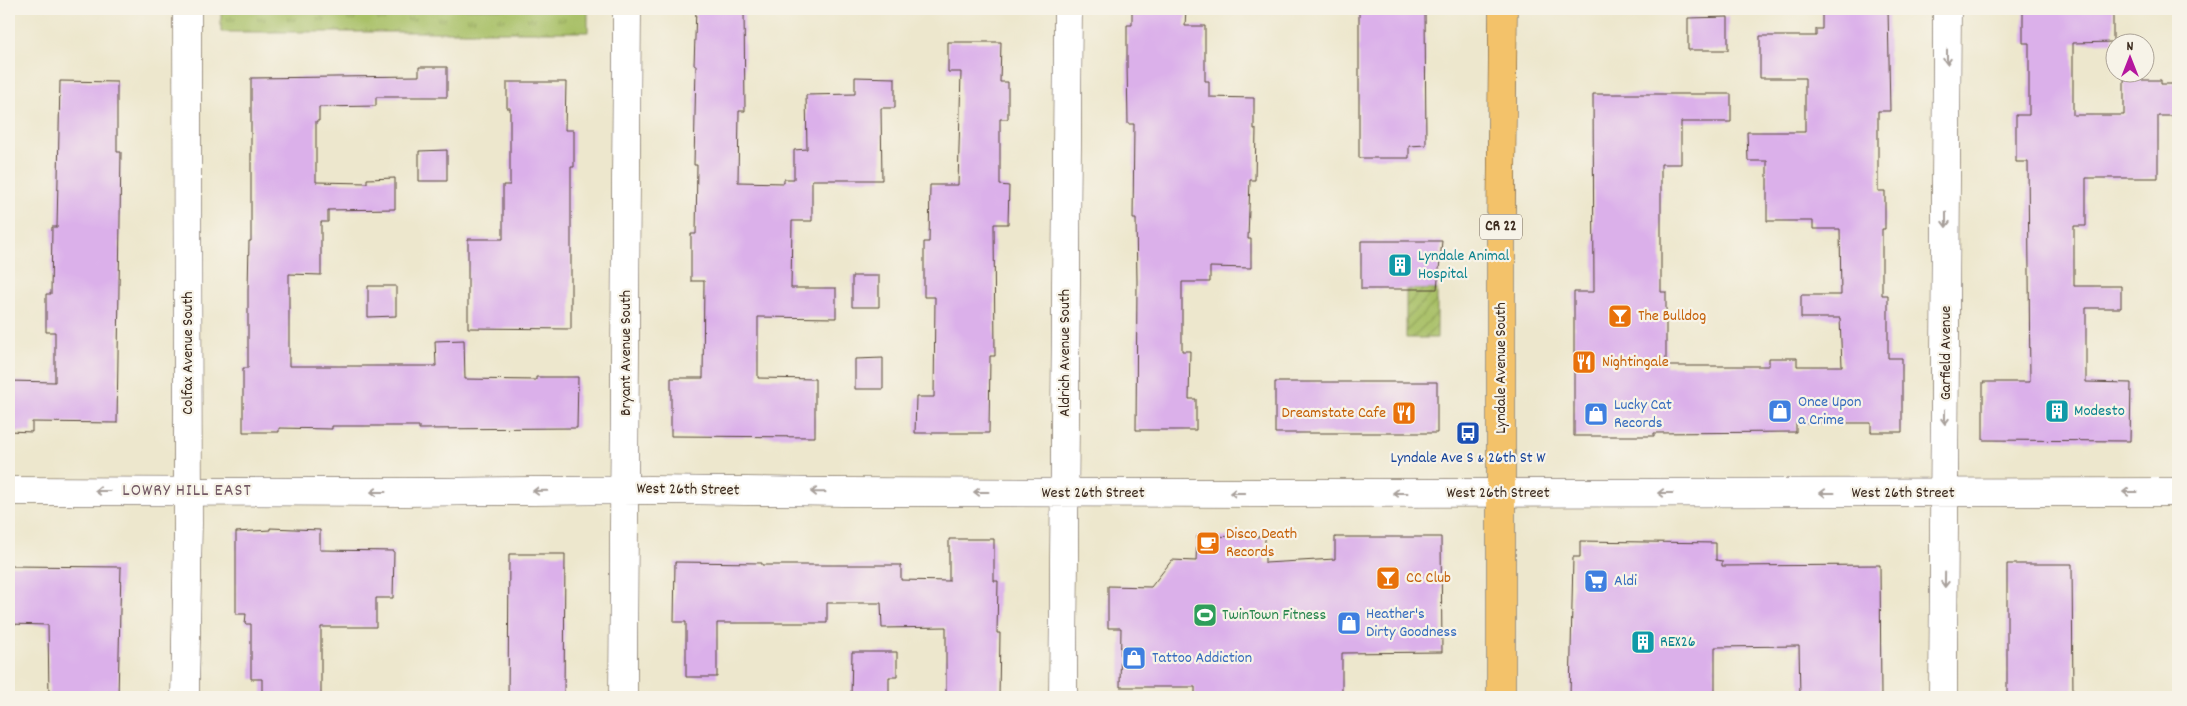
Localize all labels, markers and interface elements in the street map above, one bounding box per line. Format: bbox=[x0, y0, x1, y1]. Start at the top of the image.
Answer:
north arrow bbox=[2104, 32, 2154, 82]
text: N bbox=[2127, 37, 2134, 57]
one-way arrow bbox=[1942, 49, 1952, 65]
one-way arrow bbox=[1941, 212, 1951, 228]
road number: CR 22 bbox=[1480, 214, 1522, 240]
place label: Lyndale Animal Hospital bbox=[1418, 245, 1509, 286]
building icon: Lyndale Animal Hospital bbox=[1387, 252, 1413, 278]
street label: Aldrich Avenue South bbox=[1054, 289, 1077, 417]
street label: Bryant Avenue South bbox=[615, 290, 638, 416]
street label: Colfax Avenue South bbox=[177, 291, 200, 415]
street label: Lyndale Avenue South bbox=[1490, 302, 1513, 434]
bar icon: The Bulldog bbox=[1607, 303, 1633, 329]
place label: The Bulldog bbox=[1638, 305, 1706, 328]
street label: Garfield Avenue bbox=[1935, 306, 1958, 400]
restaurant icon: Nightingale bbox=[1571, 349, 1597, 375]
place label: Nightingale bbox=[1602, 351, 1669, 374]
place label: Once Upon a Crime bbox=[1798, 391, 1861, 432]
place label: Lucky Cat Records bbox=[1614, 394, 1672, 435]
shop icon: Once Upon a Crime bbox=[1767, 398, 1793, 424]
building icon: Modesto bbox=[2044, 398, 2070, 424]
restaurant icon: Dreamstate Cafe bbox=[1391, 400, 1417, 426]
place label: Modesto bbox=[2074, 400, 2125, 423]
shop icon: Lucky Cat Records bbox=[1583, 401, 1609, 427]
place label: Dreamstate Cafe bbox=[1281, 402, 1386, 425]
one-way arrow bbox=[1940, 409, 1950, 425]
bus stop icon: Lyndale Ave S & 26th St W bbox=[1455, 420, 1481, 446]
place label: Lyndale Ave S & 26th St W bbox=[1390, 447, 1546, 470]
street label: West 26th Street bbox=[636, 478, 740, 502]
district label: LOWRY HILL EAST bbox=[122, 479, 252, 504]
street label: West 26th Street bbox=[1041, 482, 1145, 505]
street label: West 26th Street bbox=[1446, 482, 1550, 505]
street label: West 26th Street bbox=[1851, 482, 1955, 505]
one-way arrow bbox=[94, 486, 110, 496]
one-way arrow bbox=[532, 486, 548, 495]
one-way arrow bbox=[370, 487, 386, 497]
one-way arrow bbox=[810, 487, 826, 497]
one-way arrow bbox=[973, 487, 989, 497]
one-way arrow bbox=[2122, 487, 2138, 497]
one-way arrow bbox=[1230, 488, 1246, 498]
one-way arrow bbox=[1392, 488, 1408, 498]
one-way arrow bbox=[1657, 488, 1673, 498]
one-way arrow bbox=[1819, 488, 1836, 498]
place label: Disco Death Records bbox=[1226, 523, 1297, 564]
cafe icon: Disco Death Records bbox=[1195, 530, 1221, 556]
bar icon: CC Club bbox=[1375, 565, 1401, 591]
place label: CC Club bbox=[1406, 567, 1451, 590]
supermarket icon: Aldi bbox=[1583, 568, 1609, 594]
place label: Aldi bbox=[1614, 570, 1637, 593]
one-way arrow bbox=[1940, 572, 1949, 588]
sports icon: TwinTown Fitness bbox=[1192, 602, 1218, 628]
place label: Heather's Dirty Goodness bbox=[1366, 603, 1457, 644]
place label: TwinTown Fitness bbox=[1222, 604, 1327, 627]
shop icon: Heather's Dirty Goodness bbox=[1336, 610, 1362, 636]
building icon: REX26 bbox=[1630, 629, 1656, 655]
place label: REX26 bbox=[1660, 631, 1696, 654]
shop icon: Tattoo Addiction bbox=[1121, 645, 1147, 671]
place label: Tattoo Addiction bbox=[1152, 647, 1252, 670]

